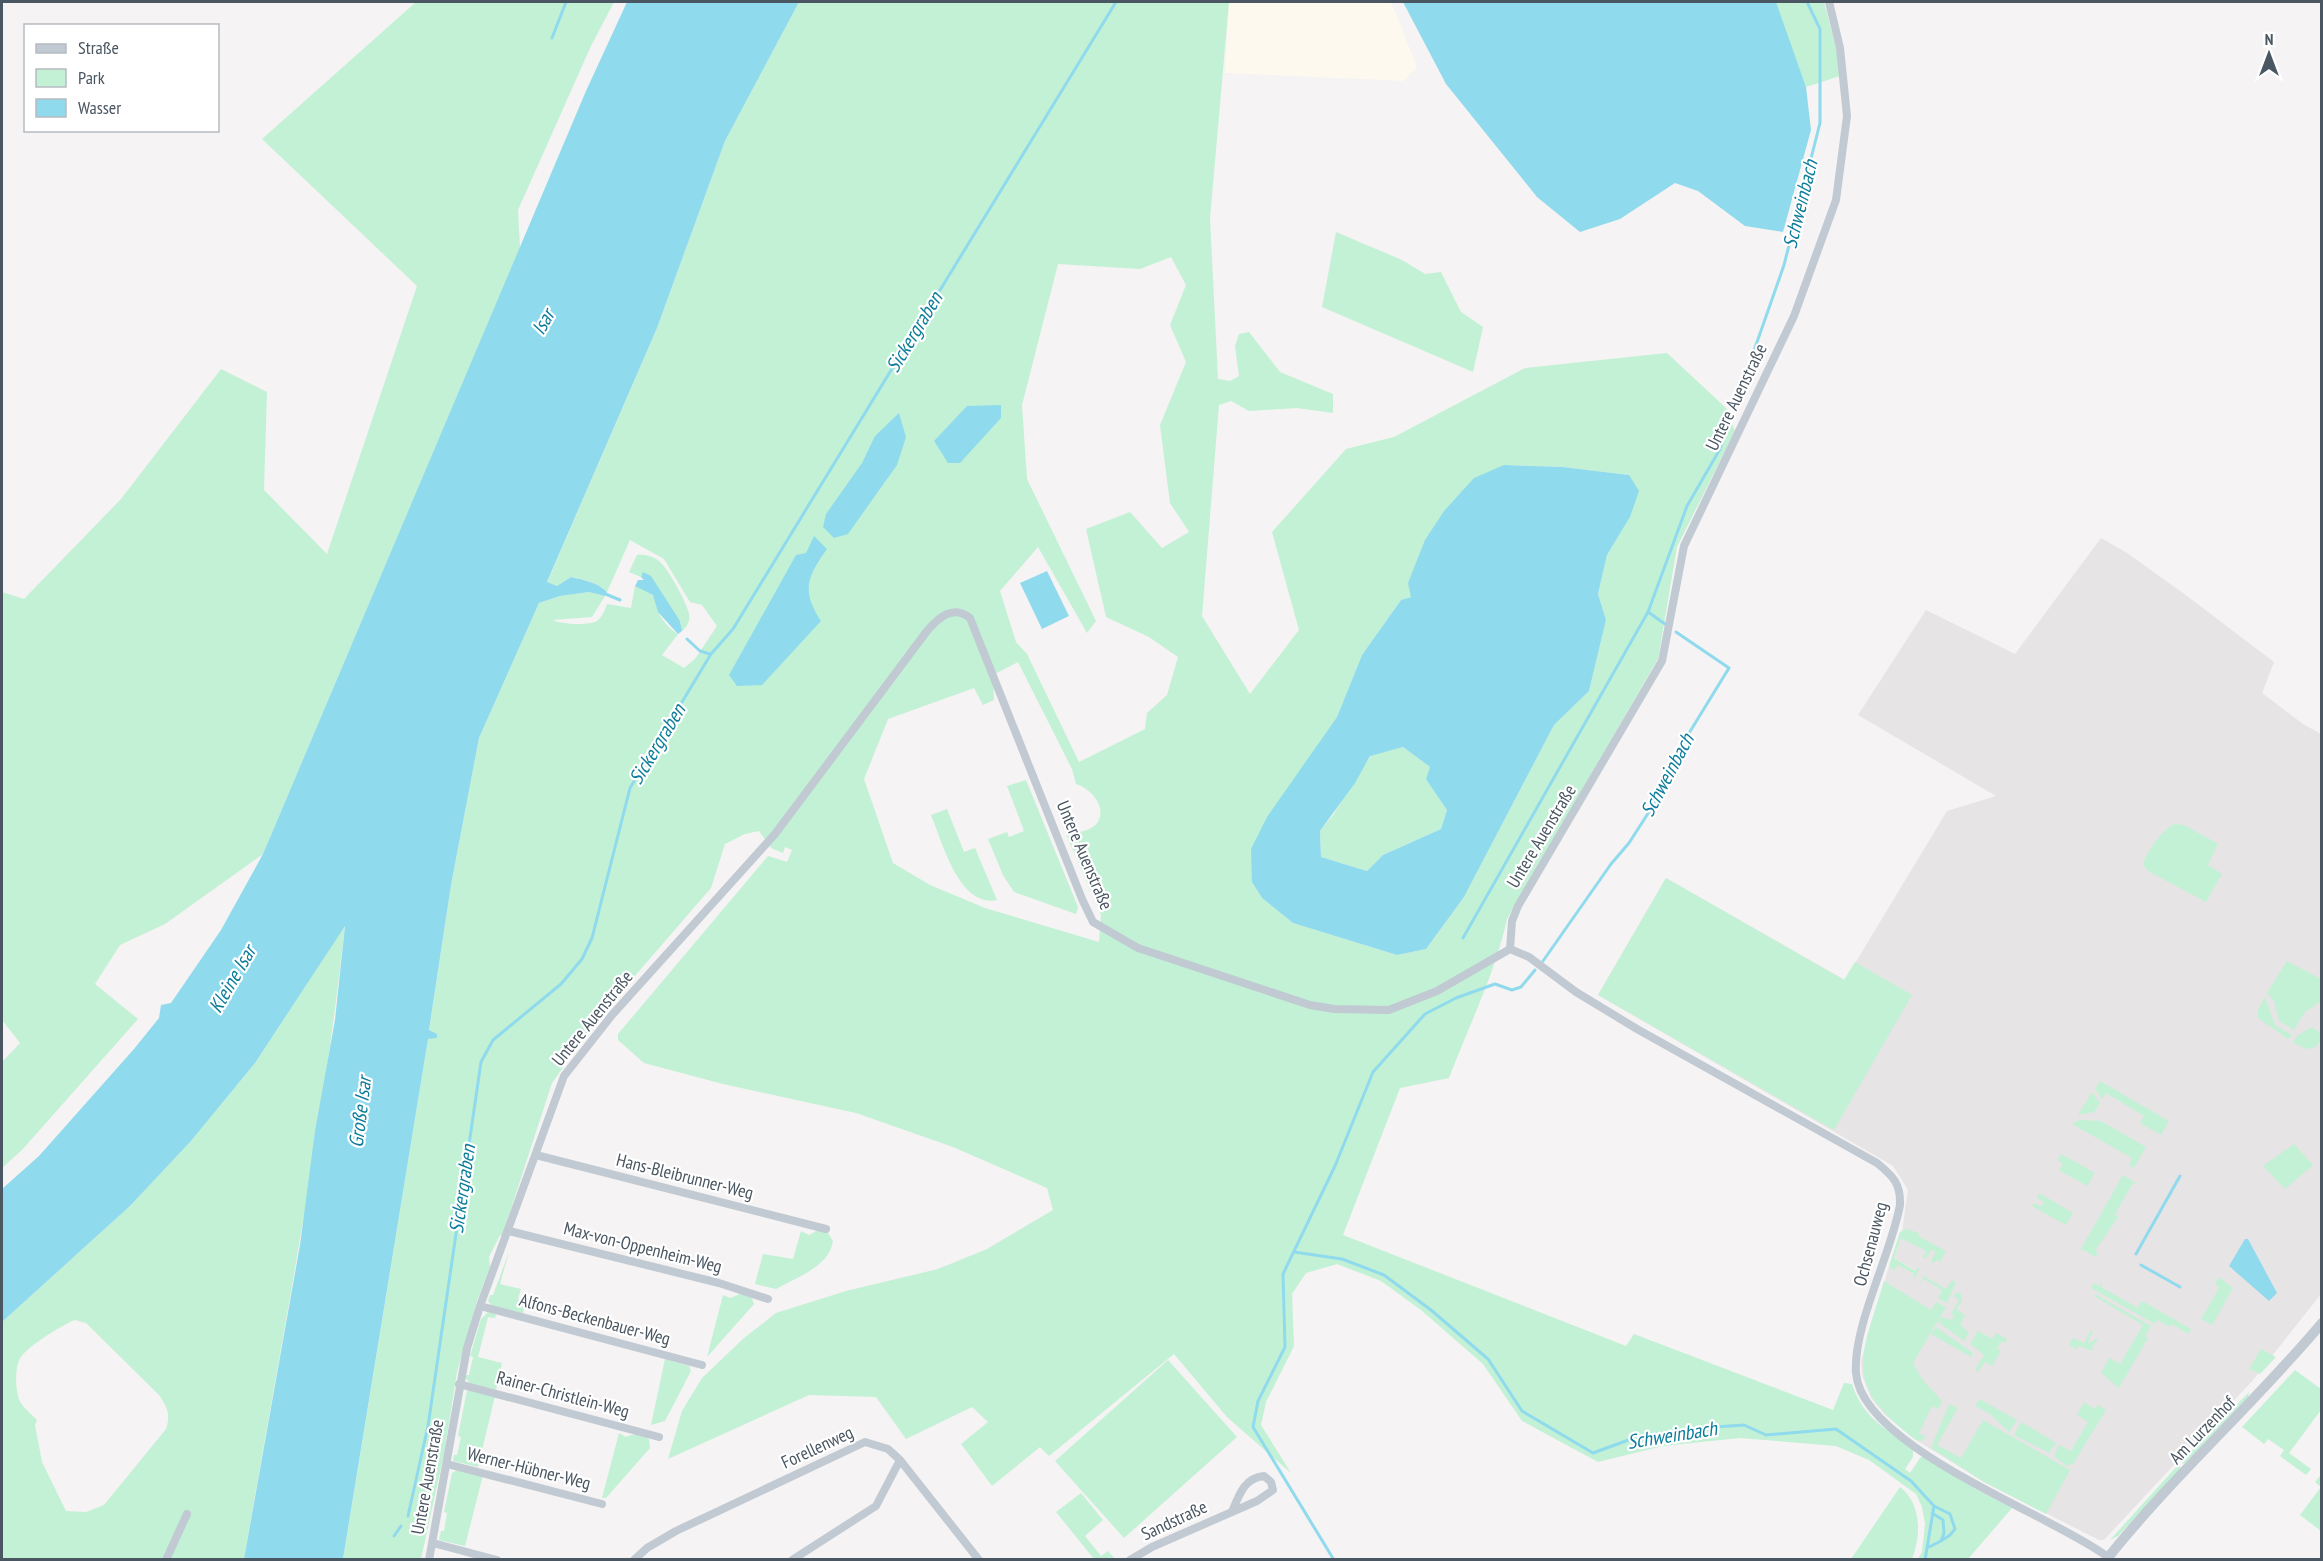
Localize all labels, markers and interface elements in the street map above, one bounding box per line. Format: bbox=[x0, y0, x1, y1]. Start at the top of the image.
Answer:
legend bbox=[24, 24, 219, 132]
north arrow bbox=[2239, 24, 2299, 84]
text: N bbox=[2265, 29, 2273, 49]
text: Straße bbox=[78, 36, 119, 59]
text: Park bbox=[78, 66, 105, 89]
text: Wasser bbox=[78, 96, 121, 119]
water label: Schweinbach bbox=[1776, 156, 1824, 251]
water label: Sickergraben bbox=[880, 286, 949, 377]
water label: Isar bbox=[526, 303, 562, 339]
street label: Untere Auenstraße bbox=[1700, 340, 1772, 454]
water label: Sickergraben bbox=[623, 698, 692, 789]
water label: Schweinbach bbox=[1634, 728, 1700, 821]
street label: Untere Auenstraße bbox=[1501, 780, 1581, 892]
street label: Untere Auenstraße bbox=[1052, 797, 1118, 913]
water label: Kleine Isar bbox=[202, 939, 263, 1017]
street label: Untere Auenstraße bbox=[546, 966, 638, 1070]
water label: Große Isar bbox=[343, 1073, 378, 1149]
water label: Sickergraben bbox=[443, 1142, 481, 1235]
street label: Hans-Bleibrunner-Weg bbox=[614, 1148, 756, 1204]
street label: Ochsenauweg bbox=[1848, 1199, 1892, 1289]
street label: Max-von-Oppenheim-Weg bbox=[562, 1216, 724, 1278]
street label: Alfons-Beckenbauer-Weg bbox=[517, 1288, 673, 1350]
street label: Rainer-Christlein-Weg bbox=[494, 1365, 632, 1423]
street label: Am Lurzenhof bbox=[2164, 1390, 2241, 1469]
water label: Schweinbach bbox=[1625, 1415, 1720, 1455]
street label: Untere Auenstraße bbox=[406, 1418, 448, 1536]
street label: Forellenweg bbox=[777, 1420, 857, 1474]
street label: Werner-Hübner-Weg bbox=[465, 1442, 593, 1494]
street label: Sandstraße bbox=[1137, 1495, 1211, 1545]

